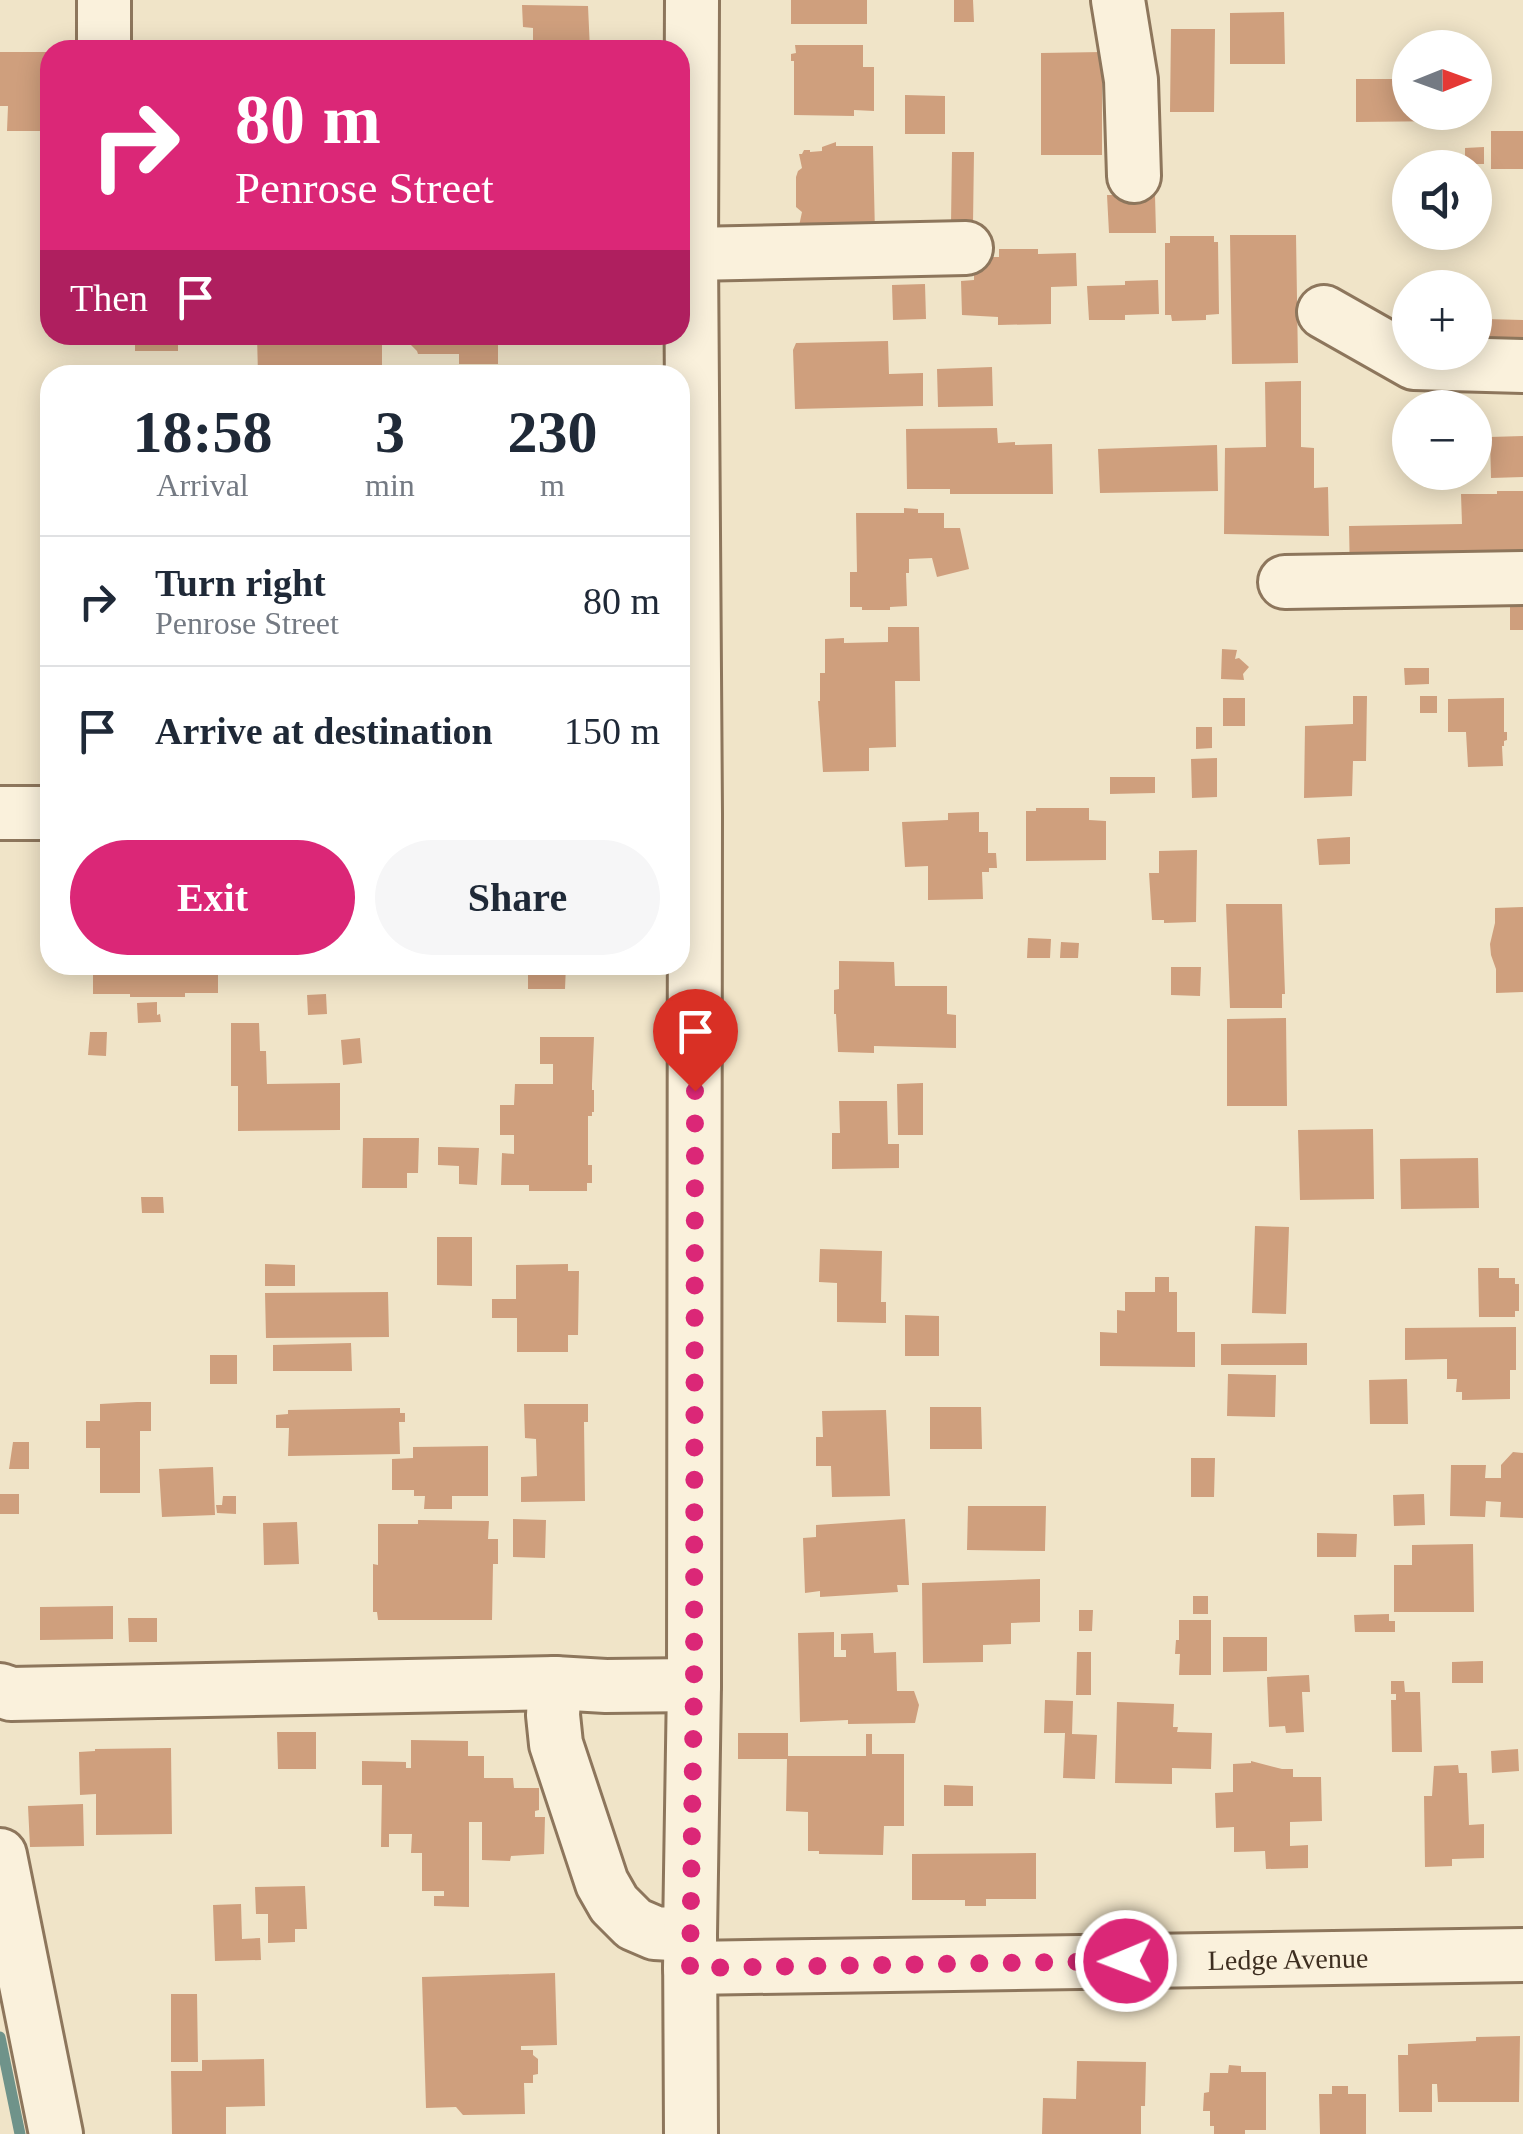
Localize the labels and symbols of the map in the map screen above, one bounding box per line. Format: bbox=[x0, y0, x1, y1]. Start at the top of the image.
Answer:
north arrow bbox=[1392, 30, 1492, 130]
pin bbox=[653, 989, 738, 1092]
position arrow bbox=[1074, 1909, 1178, 2013]
street label: Ledge Avenue bbox=[1207, 1942, 1368, 1975]

